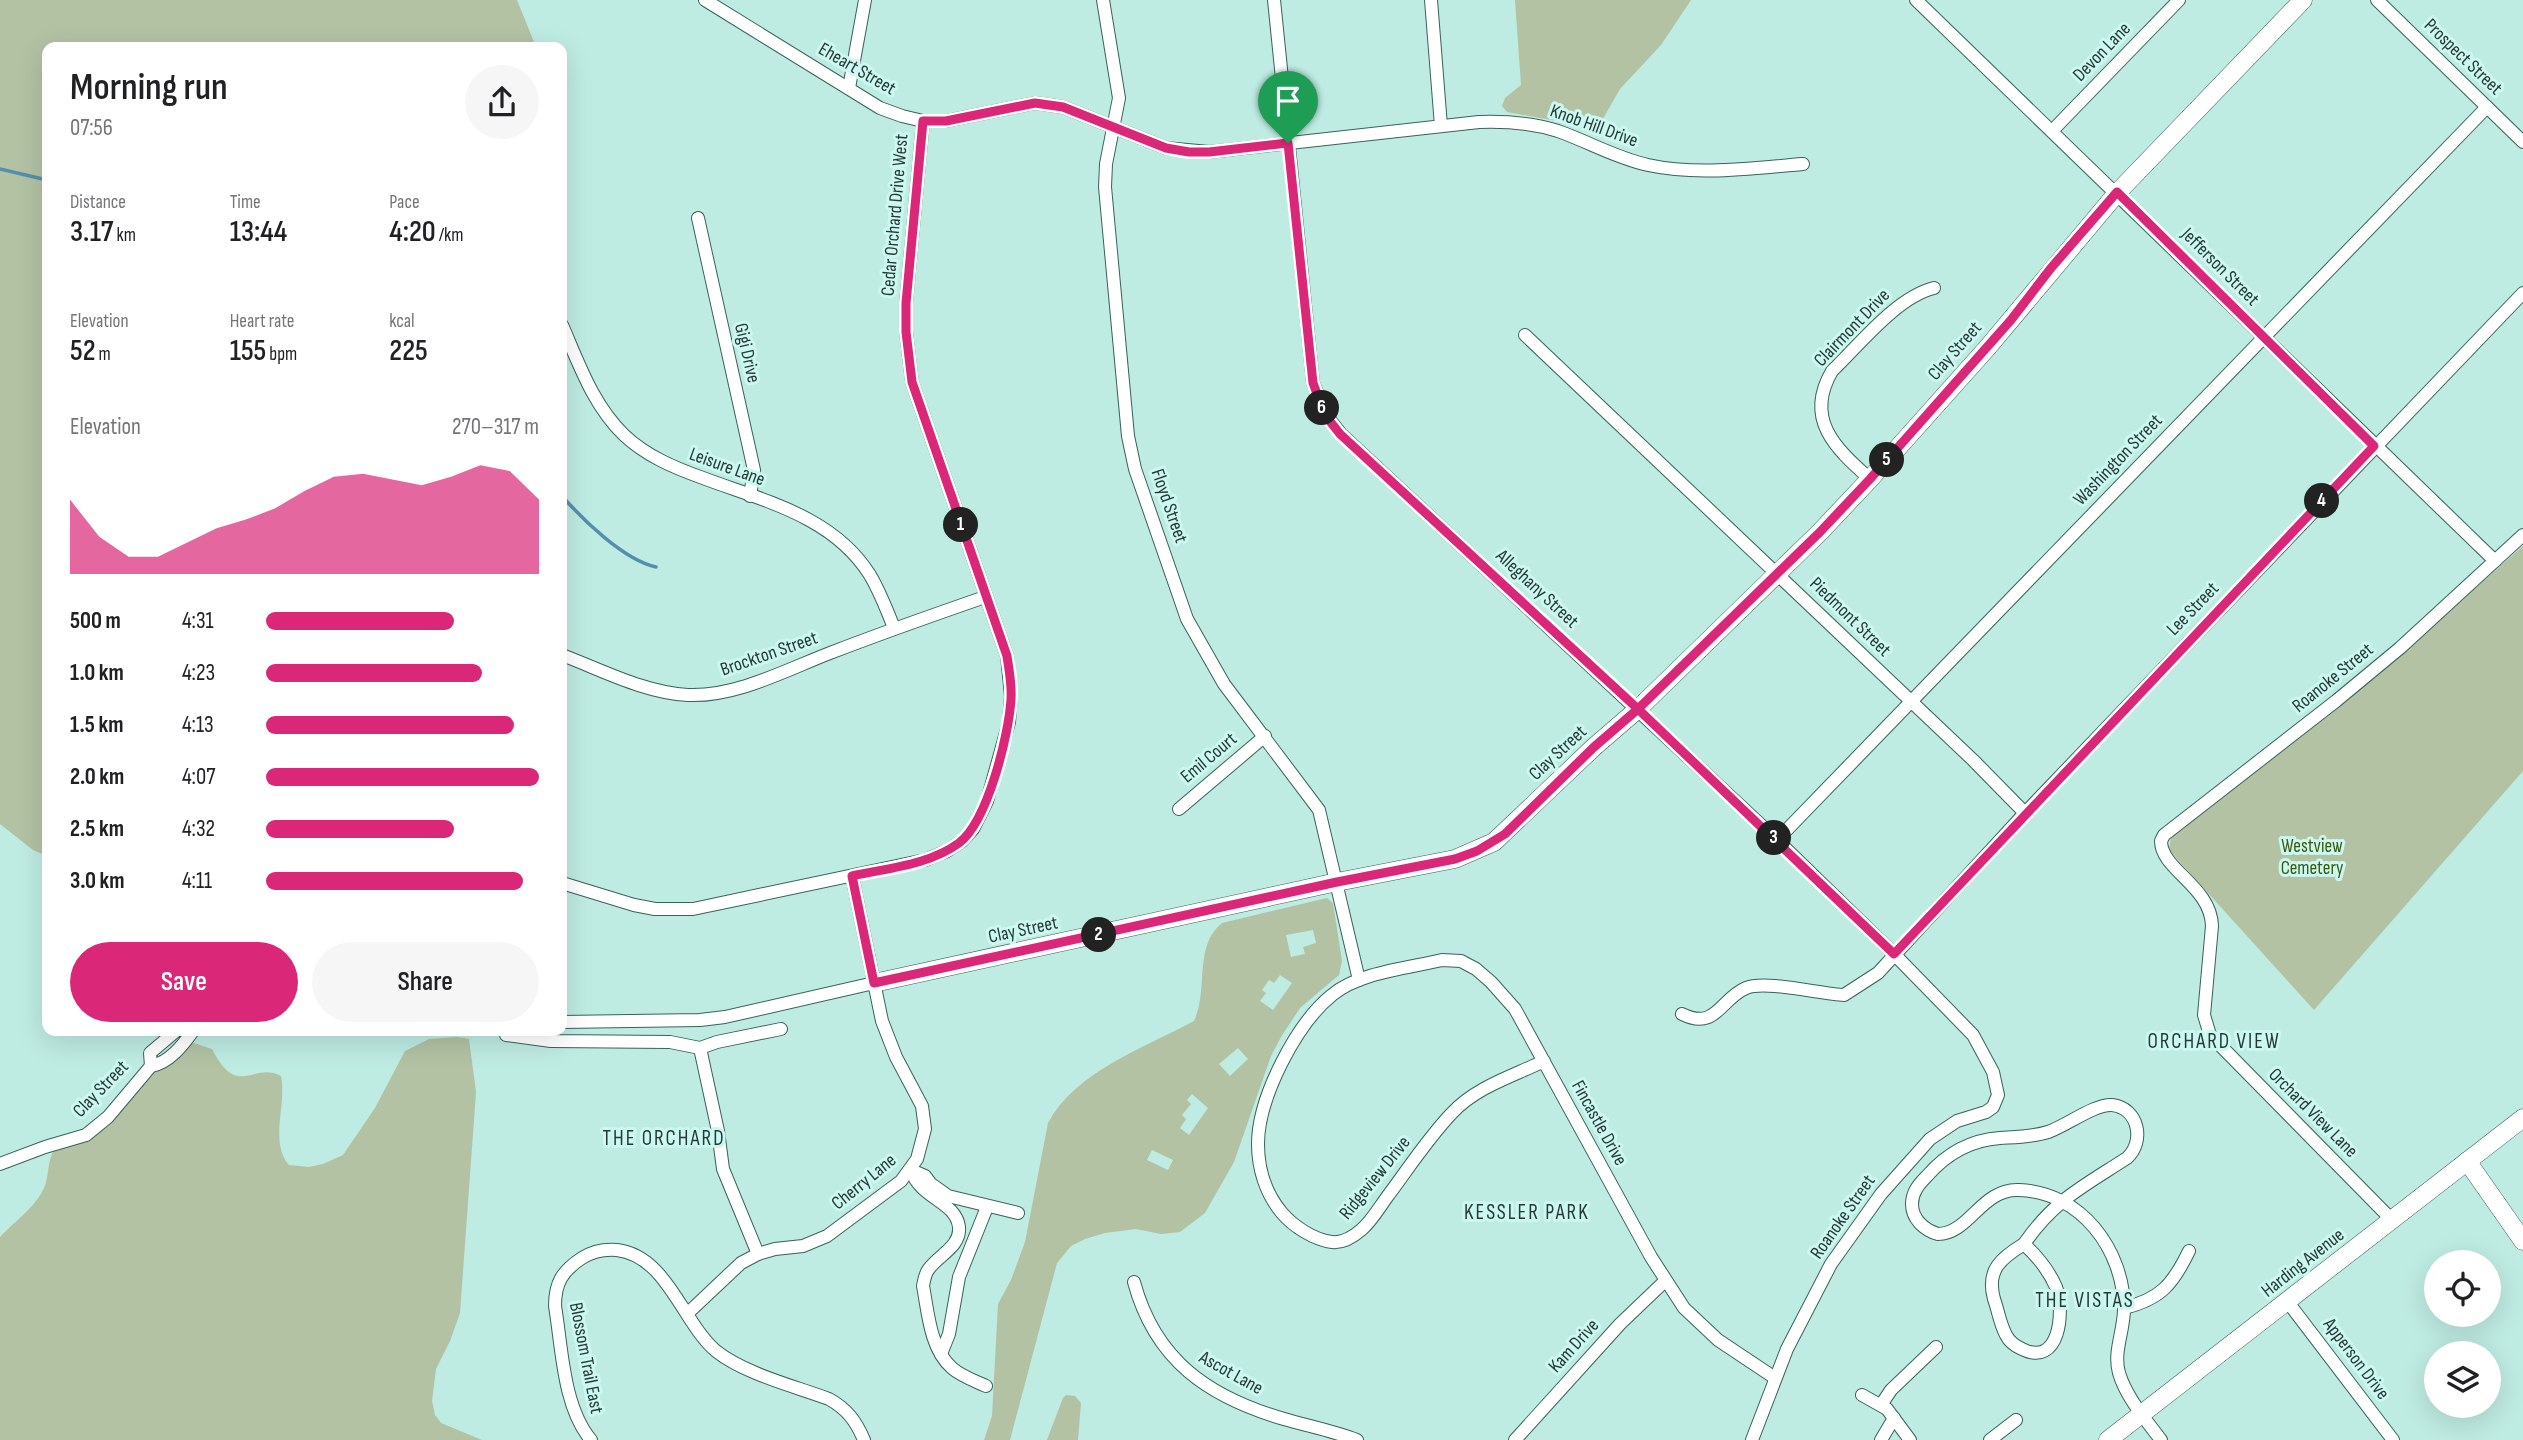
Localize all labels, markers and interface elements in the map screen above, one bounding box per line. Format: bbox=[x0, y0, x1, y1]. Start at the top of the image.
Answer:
street label: Prospect Street bbox=[2419, 14, 2507, 100]
street label: Devon Lane bbox=[2068, 18, 2136, 86]
street label: Eheart Street bbox=[814, 38, 900, 100]
text: Morning run bbox=[70, 65, 228, 110]
button: share bbox=[465, 65, 539, 139]
pin bbox=[1258, 71, 1318, 143]
icon: arrive bbox=[1269, 82, 1307, 120]
street label: Knob Hill Drive bbox=[1547, 99, 1641, 153]
text: 07:56 bbox=[70, 114, 113, 142]
street label: Cedar Orchard Drive West bbox=[876, 133, 914, 297]
text: Distance bbox=[70, 191, 126, 214]
text: Time bbox=[230, 191, 261, 214]
text: Pace bbox=[389, 191, 420, 214]
text: 3.17 bbox=[70, 214, 113, 250]
text: 13:44 bbox=[230, 214, 287, 250]
text: 4:20 bbox=[389, 214, 436, 250]
street label: Jefferson Street bbox=[2176, 223, 2264, 311]
text: km bbox=[113, 224, 136, 247]
text: /km bbox=[436, 224, 463, 247]
street label: Clairmont Drive bbox=[1809, 284, 1895, 372]
text: Elevation bbox=[70, 310, 129, 333]
text: Heart rate bbox=[230, 310, 295, 333]
text: kcal bbox=[389, 310, 414, 333]
street label: Clay Street bbox=[1923, 317, 1987, 385]
street label: Gigi Drive bbox=[729, 321, 765, 385]
text: 52 bbox=[70, 333, 96, 369]
text: 155 bbox=[230, 333, 266, 369]
text: 225 bbox=[389, 333, 428, 369]
text: m bbox=[96, 343, 111, 366]
text: bpm bbox=[266, 343, 297, 366]
pin: 6 bbox=[1304, 390, 1340, 426]
text: 6 bbox=[1317, 396, 1326, 419]
street label: Washington Street bbox=[2069, 409, 2167, 510]
text: Elevation bbox=[70, 413, 141, 441]
text: 270–317 m bbox=[452, 413, 539, 441]
pin: 5 bbox=[1870, 442, 1904, 477]
street label: Leisure Lane bbox=[686, 443, 768, 491]
text: 5 bbox=[1882, 448, 1891, 471]
street label: Floyd Street bbox=[1146, 466, 1192, 546]
pin: 4 bbox=[2304, 484, 2340, 518]
text: 4 bbox=[2317, 489, 2326, 512]
pin: 1 bbox=[944, 508, 978, 542]
text: 1 bbox=[957, 513, 964, 536]
street label: Alleghany Street bbox=[1490, 544, 1583, 633]
street label: Piedmont Street bbox=[1804, 572, 1896, 662]
street label: Lee Street bbox=[2162, 577, 2224, 640]
text: 500 m bbox=[70, 607, 121, 635]
text: 4:31 bbox=[182, 607, 214, 635]
street label: Brockton Street bbox=[717, 627, 821, 681]
street label: Roanoke Street bbox=[2288, 638, 2378, 718]
text: 1.0 km bbox=[70, 659, 124, 687]
text: 4:23 bbox=[182, 659, 215, 687]
text: 1.5 km bbox=[70, 711, 123, 739]
text: 4:13 bbox=[182, 711, 214, 739]
street label: Clay Street bbox=[1524, 720, 1592, 785]
street label: Emil Court bbox=[1176, 728, 1242, 788]
text: 2.0 km bbox=[70, 763, 124, 791]
text: 4:07 bbox=[182, 763, 215, 791]
text: 2.5 km bbox=[70, 815, 124, 843]
text: 4:32 bbox=[182, 815, 215, 843]
pin: 3 bbox=[1756, 820, 1792, 856]
text: 3 bbox=[1769, 826, 1778, 849]
park label: Westview Cemetery bbox=[2281, 835, 2344, 880]
text: 3.0 km bbox=[70, 867, 125, 895]
text: 4:11 bbox=[182, 867, 212, 895]
street label: Clay Street bbox=[986, 911, 1060, 949]
pin: 2 bbox=[1082, 918, 1116, 953]
text: 2 bbox=[1094, 923, 1103, 946]
button: Save bbox=[70, 942, 298, 1022]
button: Share bbox=[312, 942, 539, 1022]
district label: ORCHARD VIEW bbox=[2147, 1029, 2281, 1054]
street label: Clay Street bbox=[68, 1056, 134, 1122]
street label: Orchard View Lane bbox=[2263, 1063, 2363, 1163]
street label: Fincastle Drive bbox=[1566, 1076, 1632, 1170]
district label: THE ORCHARD bbox=[603, 1126, 725, 1151]
street label: Ridgeview Drive bbox=[1334, 1132, 1416, 1224]
street label: Cherry Lane bbox=[827, 1149, 901, 1215]
street label: Roanoke Street bbox=[1806, 1170, 1880, 1264]
district label: KESSLER PARK bbox=[1464, 1200, 1590, 1225]
street label: Harding Avenue bbox=[2257, 1224, 2349, 1302]
map controls bbox=[2424, 1250, 2501, 1418]
button: locate bbox=[2424, 1250, 2501, 1327]
district label: THE VISTAS bbox=[2035, 1288, 2135, 1313]
street label: Blossom Trail East bbox=[564, 1300, 608, 1416]
street label: Apperson Drive bbox=[2317, 1313, 2394, 1404]
street label: Kam Drive bbox=[1544, 1314, 1604, 1378]
button: layers bbox=[2424, 1341, 2501, 1418]
street label: Ascot Lane bbox=[1194, 1346, 1267, 1400]

